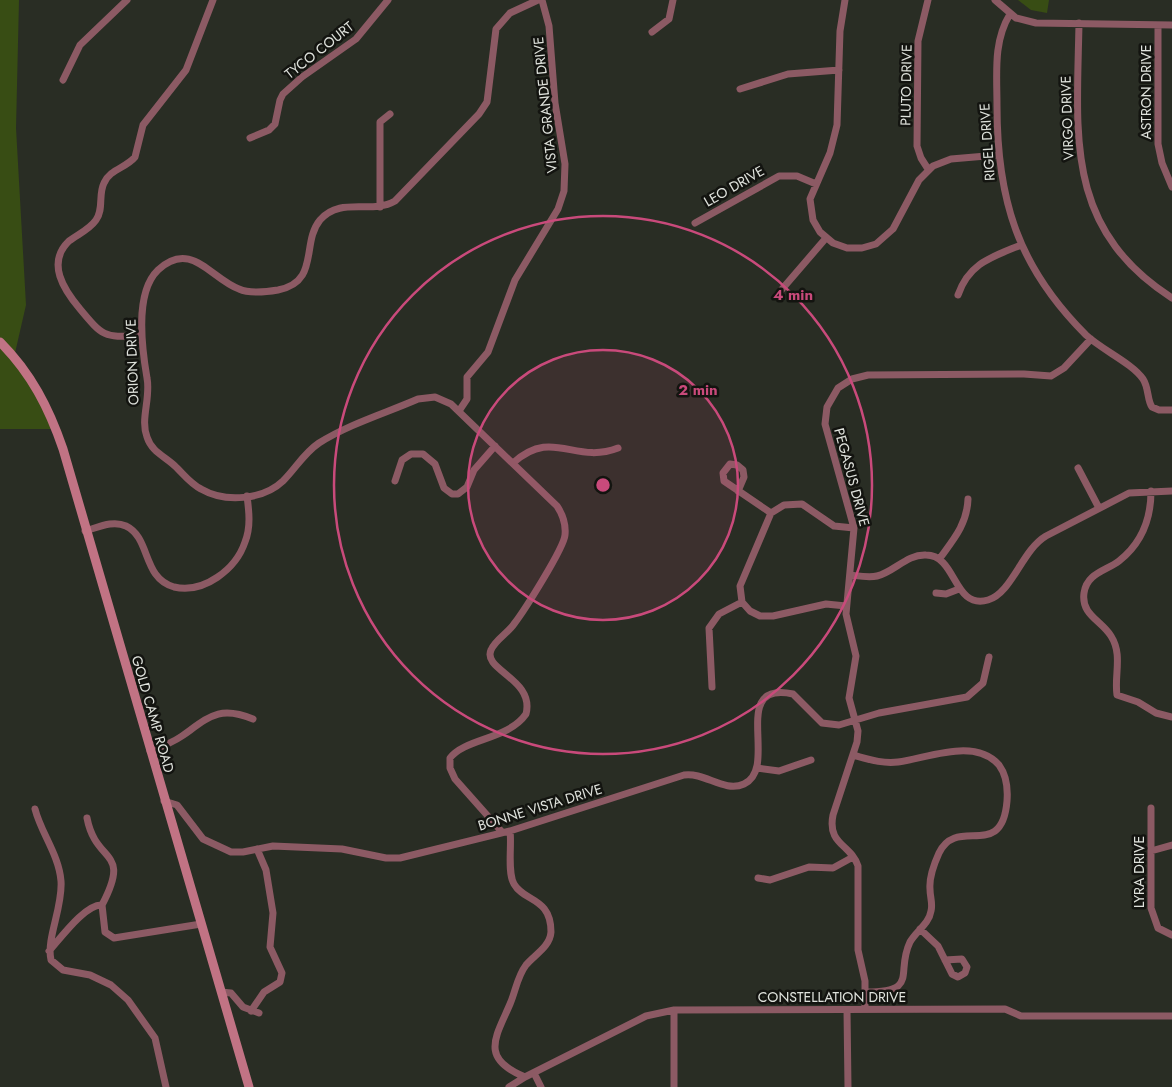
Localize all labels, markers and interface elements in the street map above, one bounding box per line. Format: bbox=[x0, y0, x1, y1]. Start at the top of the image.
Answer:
street label: TYCO COURT bbox=[280, 16, 358, 83]
street label: VISTA GRANDE DRIVE bbox=[528, 36, 562, 174]
street label: PLUTO DRIVE bbox=[895, 44, 917, 126]
street label: ASTRON DRIVE bbox=[1136, 44, 1156, 140]
street label: VIRGO DRIVE bbox=[1056, 75, 1078, 161]
street label: RIGEL DRIVE bbox=[974, 102, 1000, 182]
street label: LEO DRIVE bbox=[700, 161, 768, 211]
text: 4 min bbox=[773, 284, 813, 306]
street label: ORION DRIVE bbox=[121, 319, 143, 405]
text: 2 min bbox=[678, 379, 718, 401]
street label: PEGASUS DRIVE bbox=[829, 426, 875, 528]
centre of rings bbox=[594, 476, 612, 494]
street label: GOLD CAMP ROAD bbox=[127, 653, 179, 775]
street label: BONNE VISTA DRIVE bbox=[475, 779, 605, 835]
street label: LYRA DRIVE bbox=[1129, 836, 1149, 908]
street label: CONSTELLATION DRIVE bbox=[758, 987, 906, 1007]

